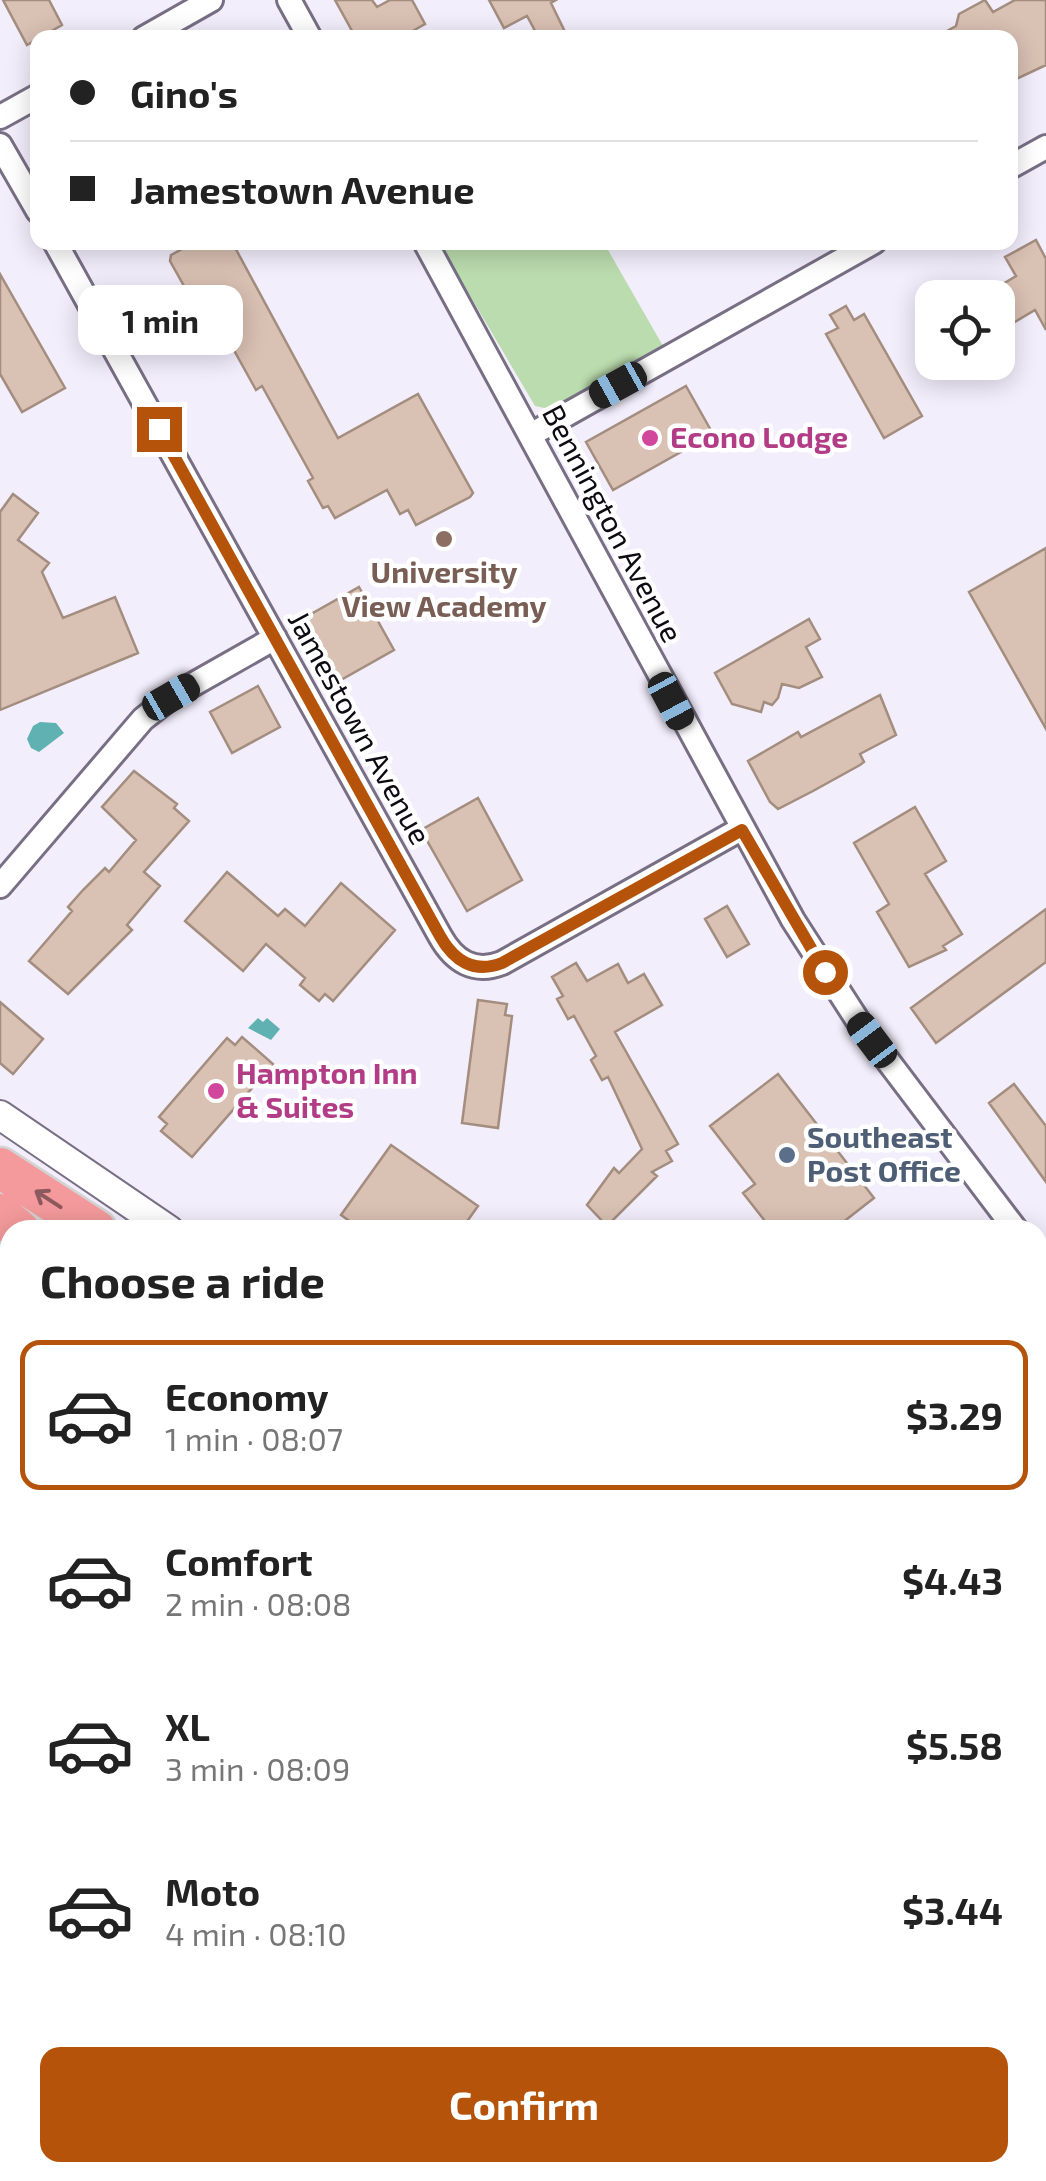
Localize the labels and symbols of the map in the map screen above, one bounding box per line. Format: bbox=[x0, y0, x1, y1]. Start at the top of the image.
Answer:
callout: 1 min bbox=[76, 284, 242, 354]
car bbox=[584, 357, 652, 413]
street label: Bennington Avenue bbox=[536, 398, 692, 648]
route end bbox=[137, 407, 182, 452]
place label: Econo Lodge bbox=[670, 418, 848, 454]
marker: Econo Lodge bbox=[639, 427, 661, 449]
marker: University View Academy bbox=[433, 528, 455, 550]
place label: University View Academy bbox=[341, 553, 547, 624]
street label: Jamestown Avenue bbox=[282, 604, 440, 850]
car bbox=[644, 667, 698, 735]
car bbox=[138, 669, 204, 725]
route start bbox=[803, 950, 848, 995]
car bbox=[842, 1007, 902, 1073]
place label: Hampton Inn & Suites bbox=[236, 1054, 418, 1124]
marker: Hampton Inn & Suites bbox=[205, 1080, 227, 1102]
place label: Southeast Post Office bbox=[807, 1118, 961, 1188]
marker: Southeast Post Office bbox=[776, 1144, 798, 1166]
one-way arrow bbox=[34, 1189, 63, 1210]

